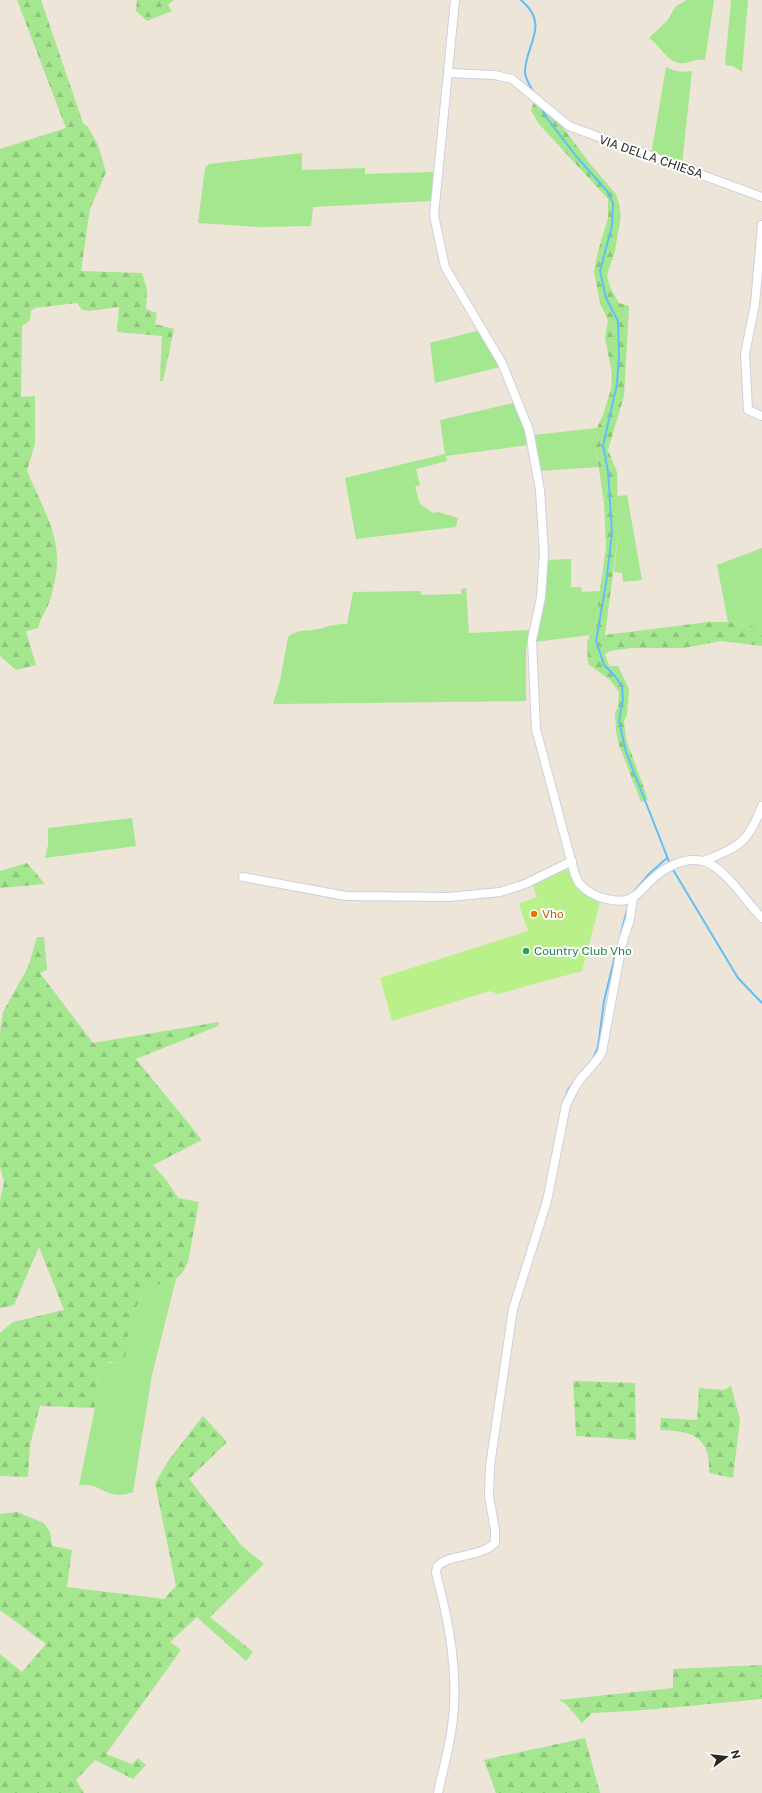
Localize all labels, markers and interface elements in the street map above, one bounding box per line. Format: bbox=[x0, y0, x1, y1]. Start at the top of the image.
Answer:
street label: VIA DELLA CHIESA bbox=[597, 133, 705, 182]
place label: Vho bbox=[542, 907, 564, 921]
marker: Vho bbox=[529, 909, 539, 919]
place label: Country Club Vho bbox=[534, 944, 632, 958]
marker: Country Club Vho bbox=[521, 946, 531, 956]
north arrow bbox=[706, 1737, 746, 1777]
text: N bbox=[729, 1749, 743, 1760]

